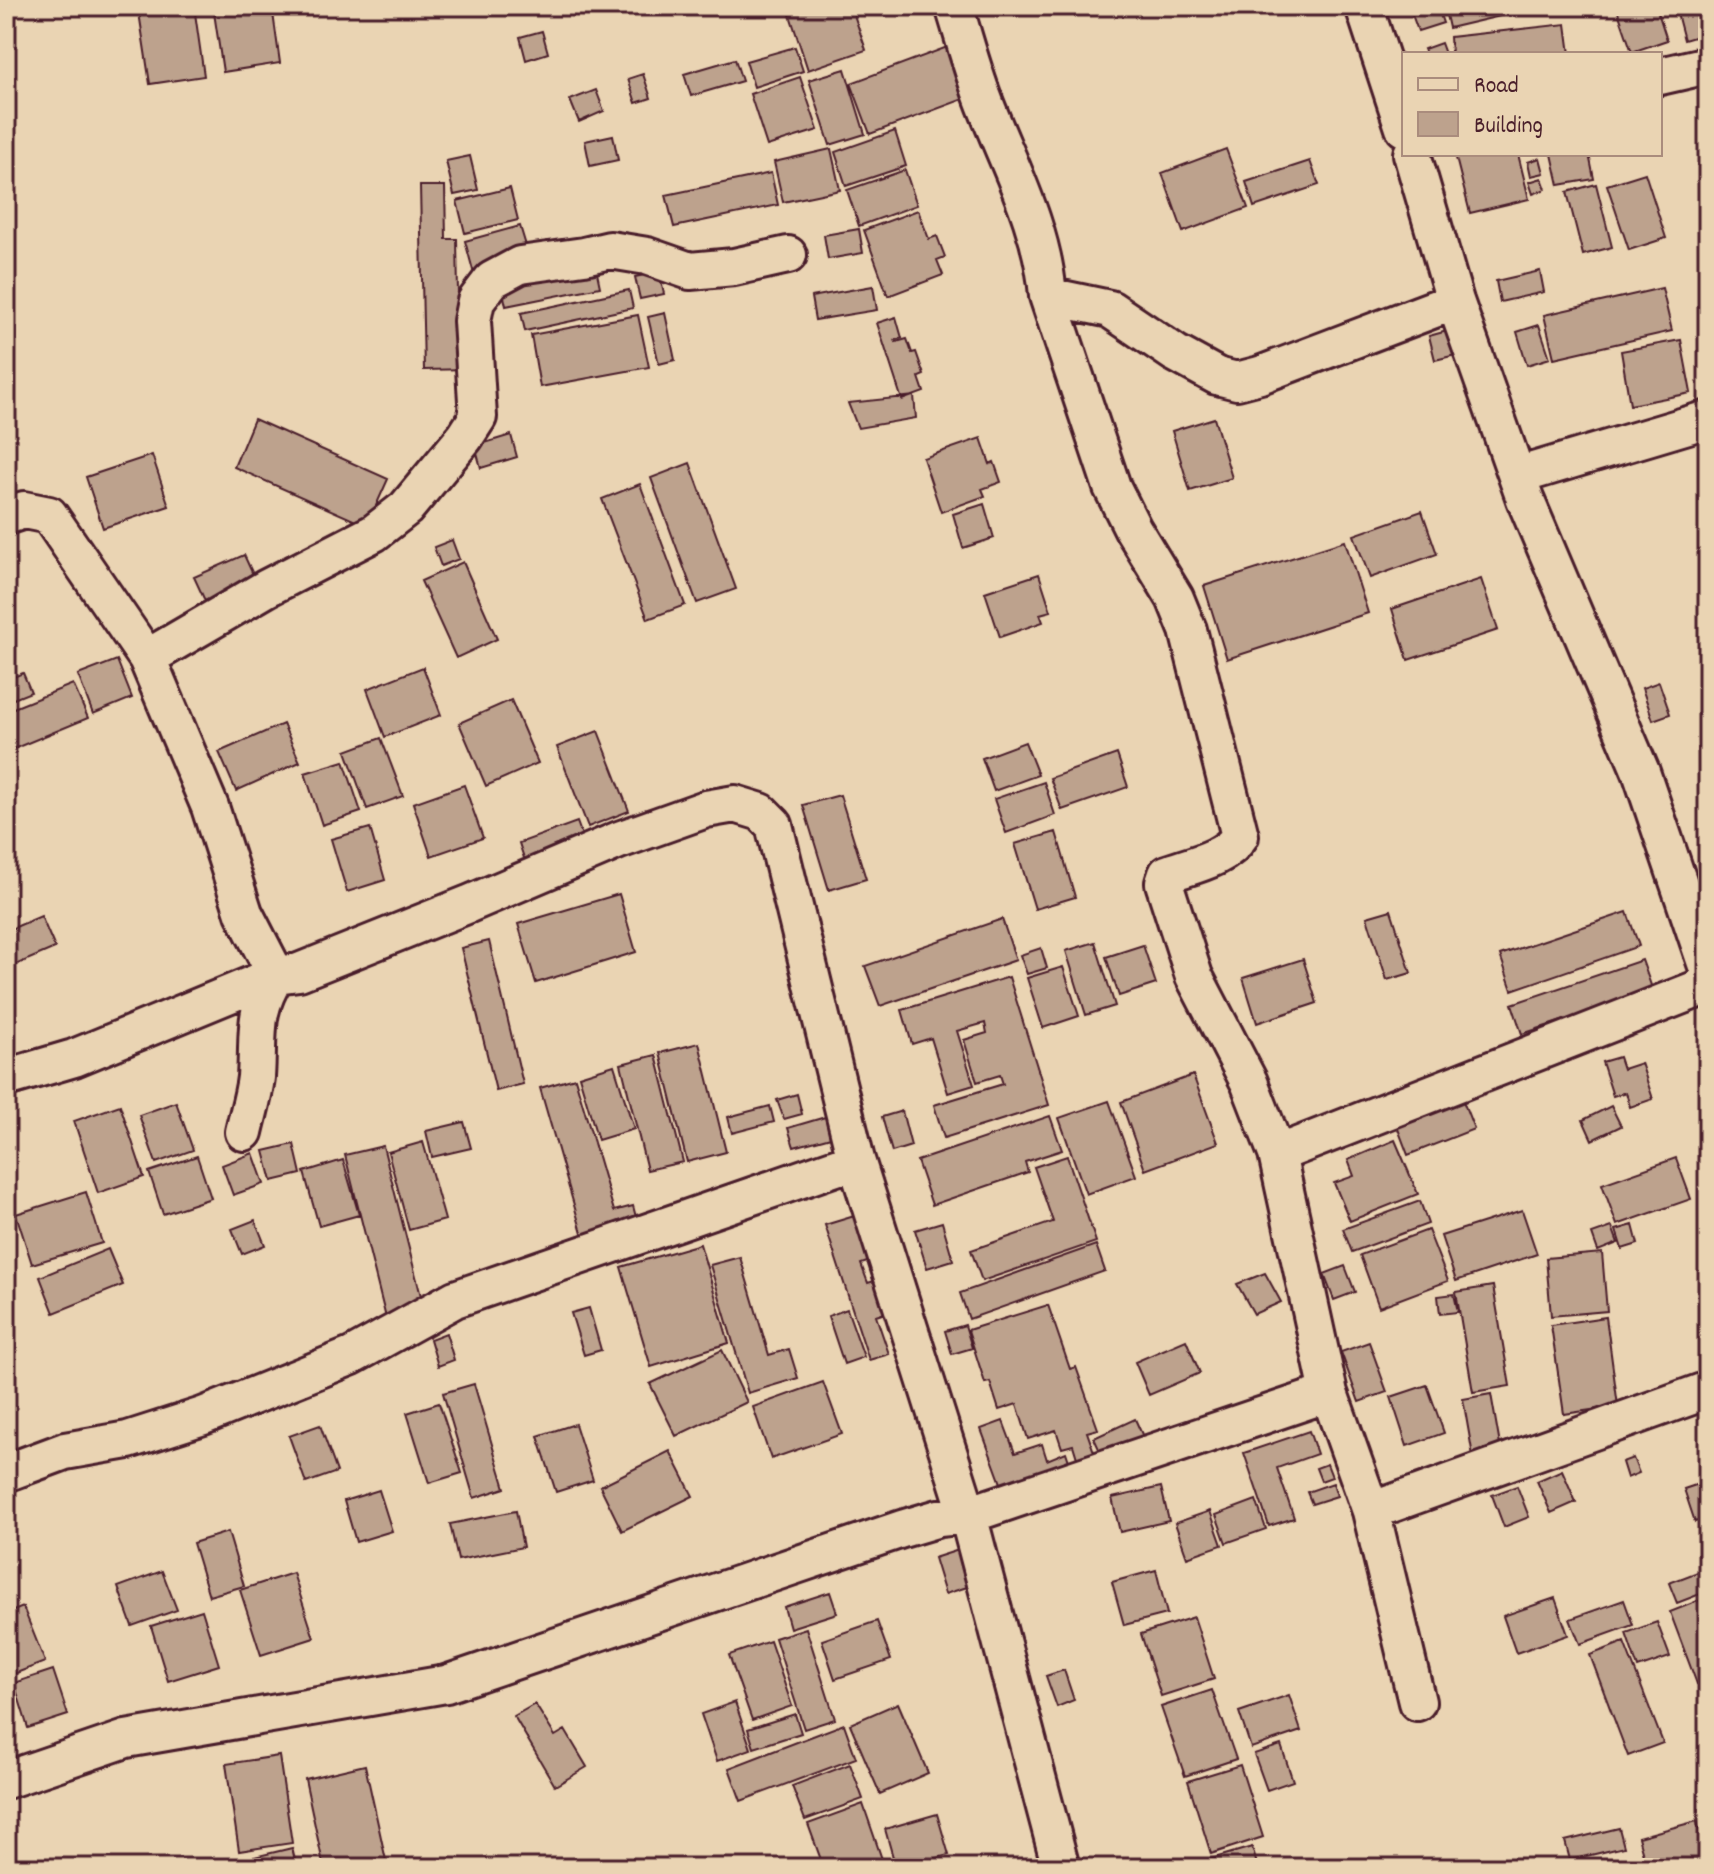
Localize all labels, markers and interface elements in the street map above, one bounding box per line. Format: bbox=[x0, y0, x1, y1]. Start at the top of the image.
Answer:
legend bbox=[1402, 52, 1662, 156]
text: Road bbox=[1474, 70, 1519, 104]
text: Building bbox=[1474, 110, 1543, 144]

